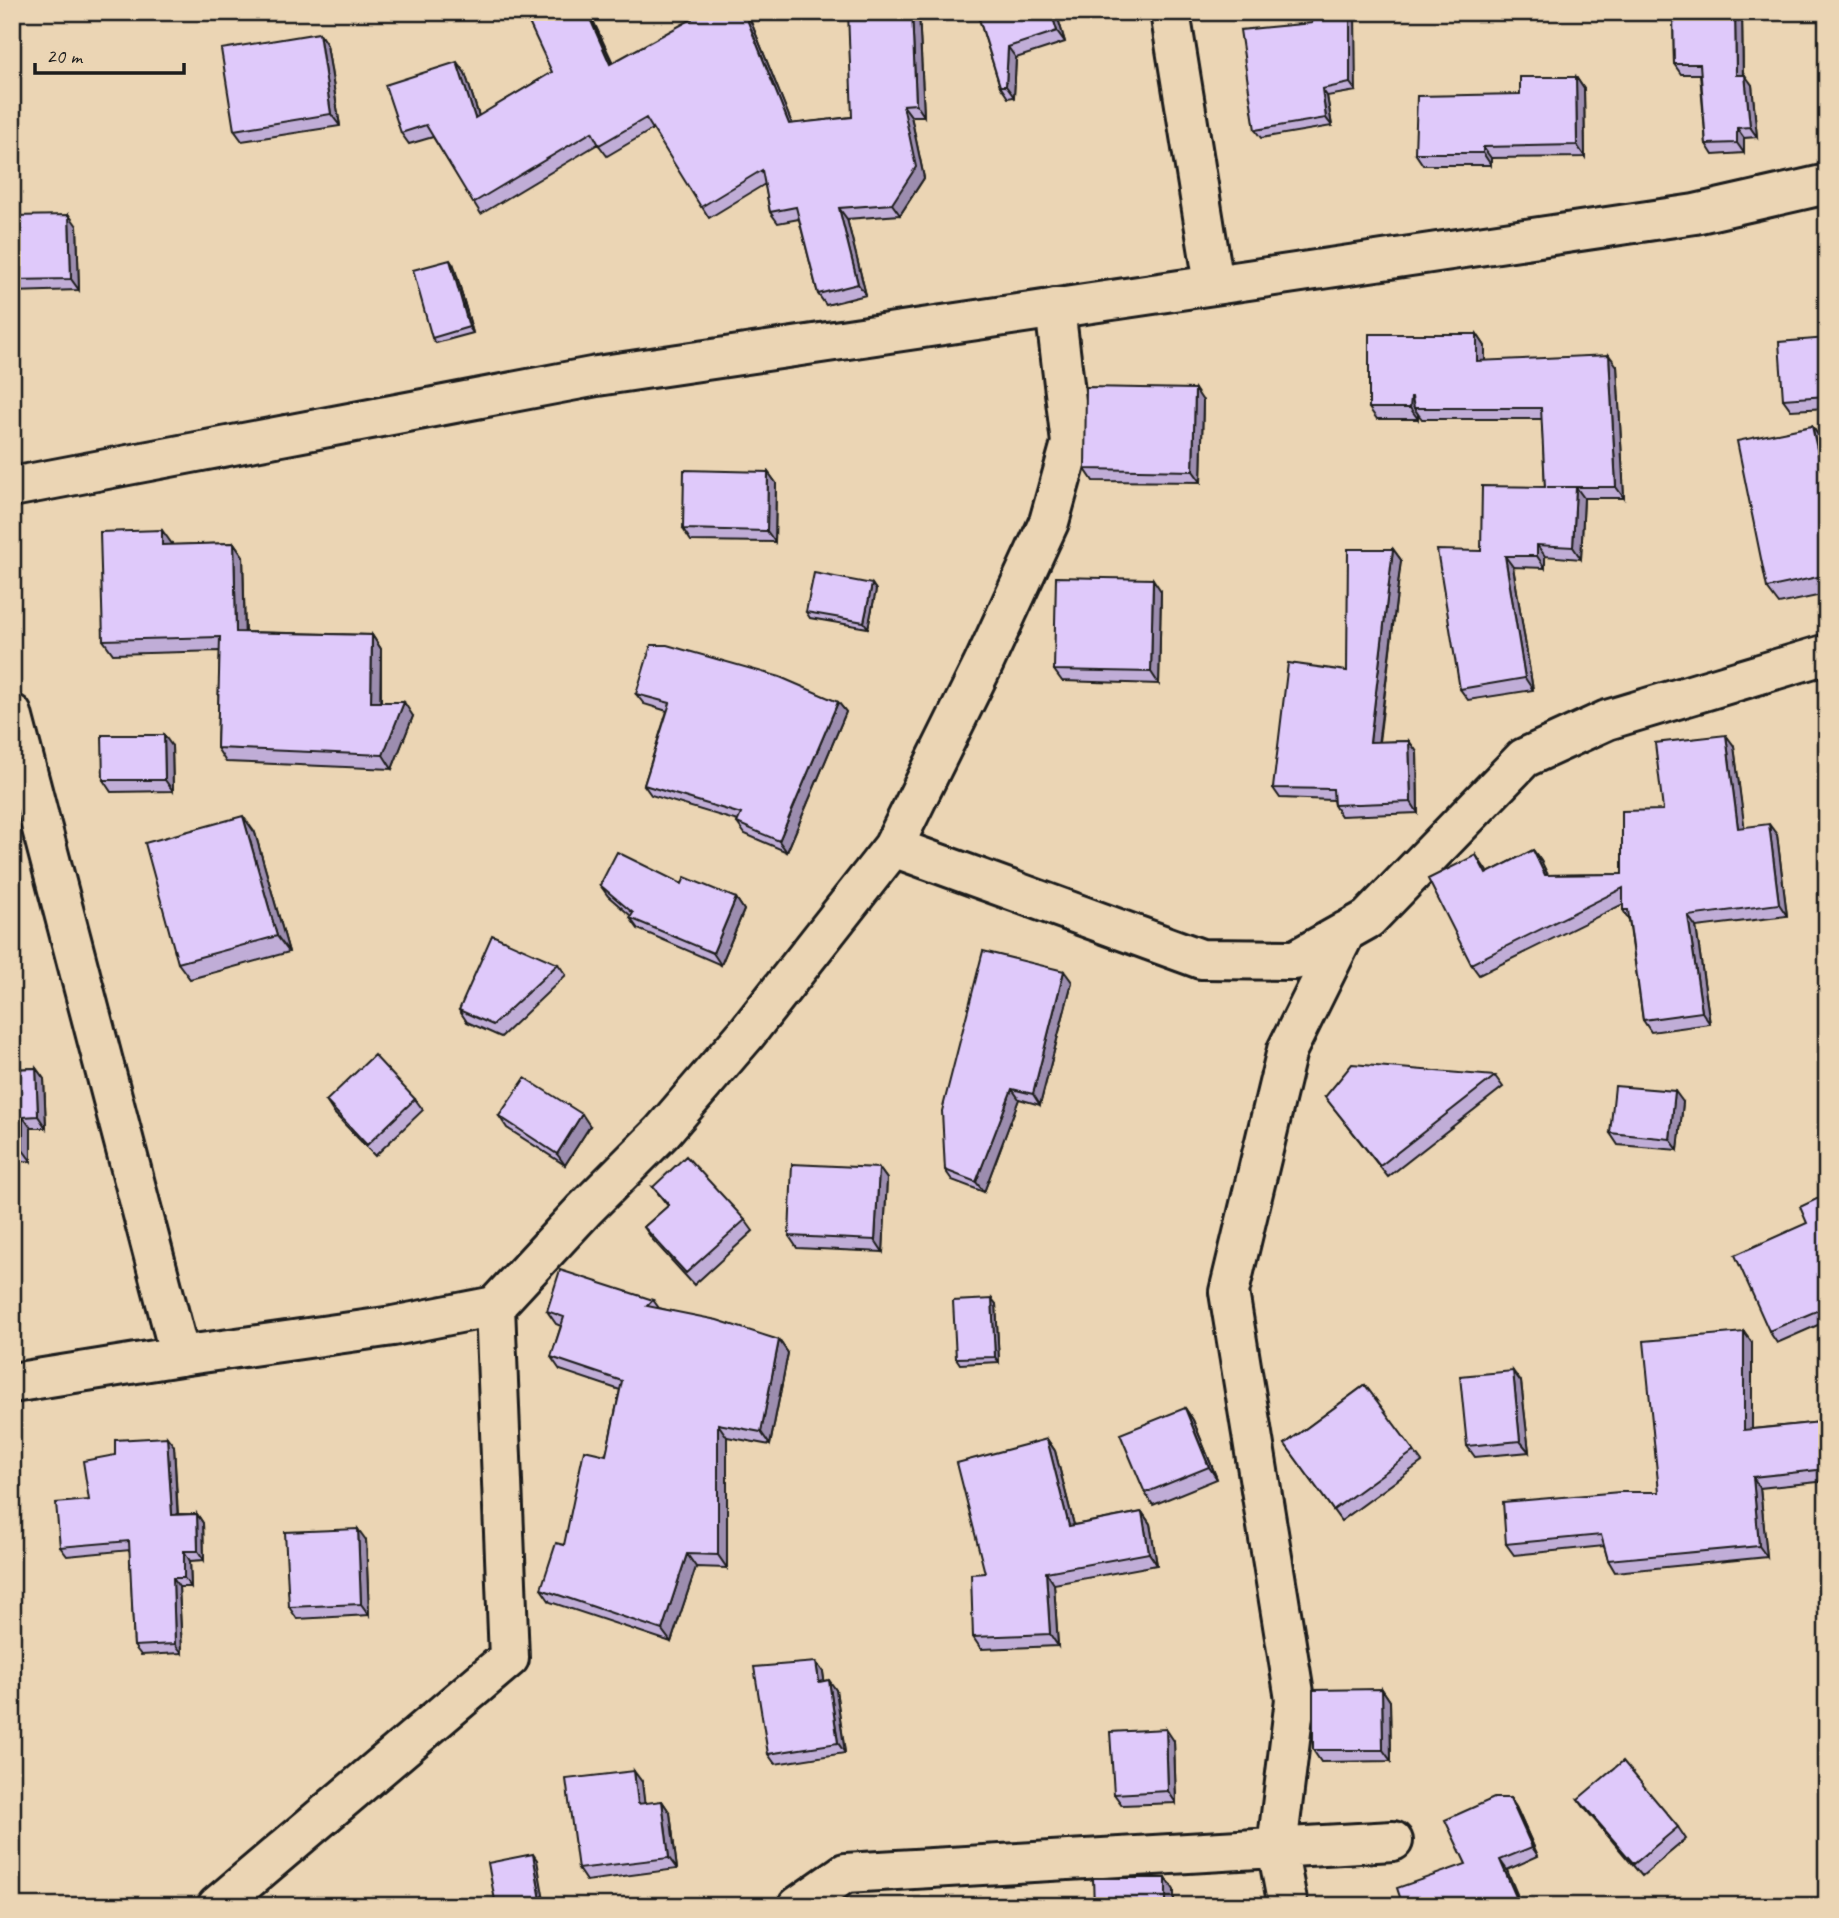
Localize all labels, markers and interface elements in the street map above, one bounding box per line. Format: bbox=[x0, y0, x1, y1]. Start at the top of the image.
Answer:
scale bar bbox=[35, 32, 184, 76]
text: 20 m bbox=[46, 43, 84, 69]

